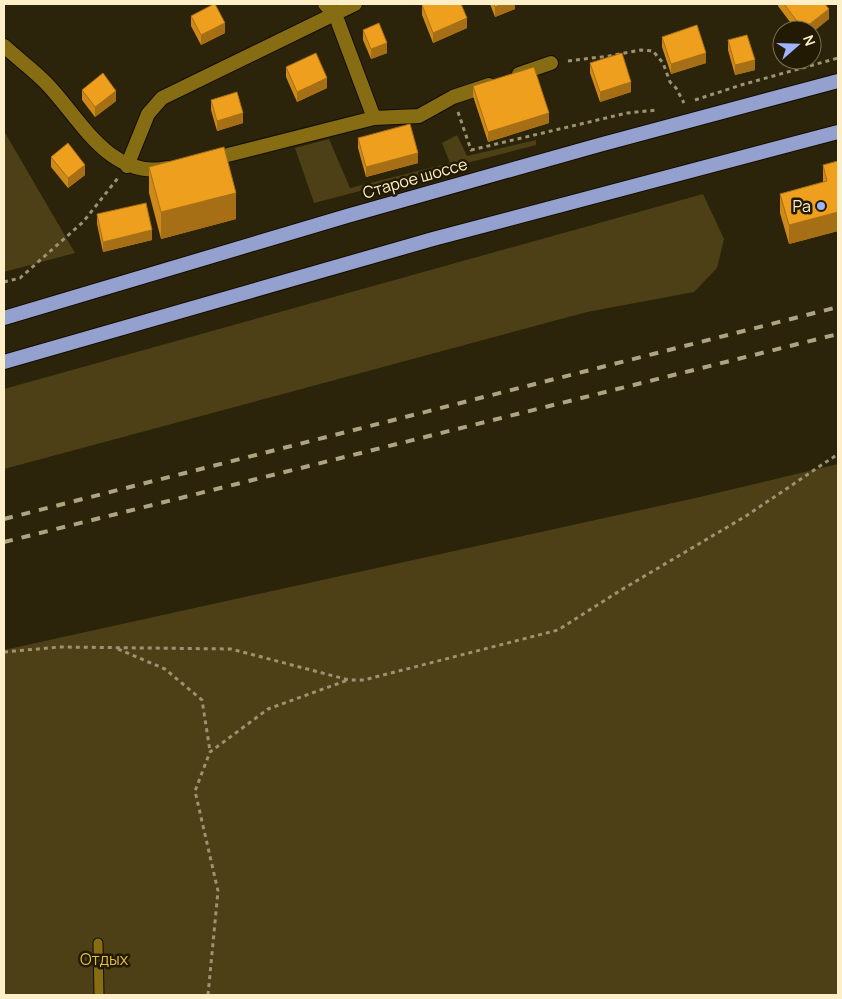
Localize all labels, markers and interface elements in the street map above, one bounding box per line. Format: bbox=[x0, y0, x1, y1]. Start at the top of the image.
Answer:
north arrow bbox=[772, 20, 822, 70]
text: N bbox=[799, 32, 820, 48]
street label: Старое шоссе bbox=[360, 153, 470, 203]
place label: Ра bbox=[792, 195, 811, 217]
marker: Ра bbox=[815, 200, 827, 212]
park label: Отдых bbox=[80, 948, 129, 970]

